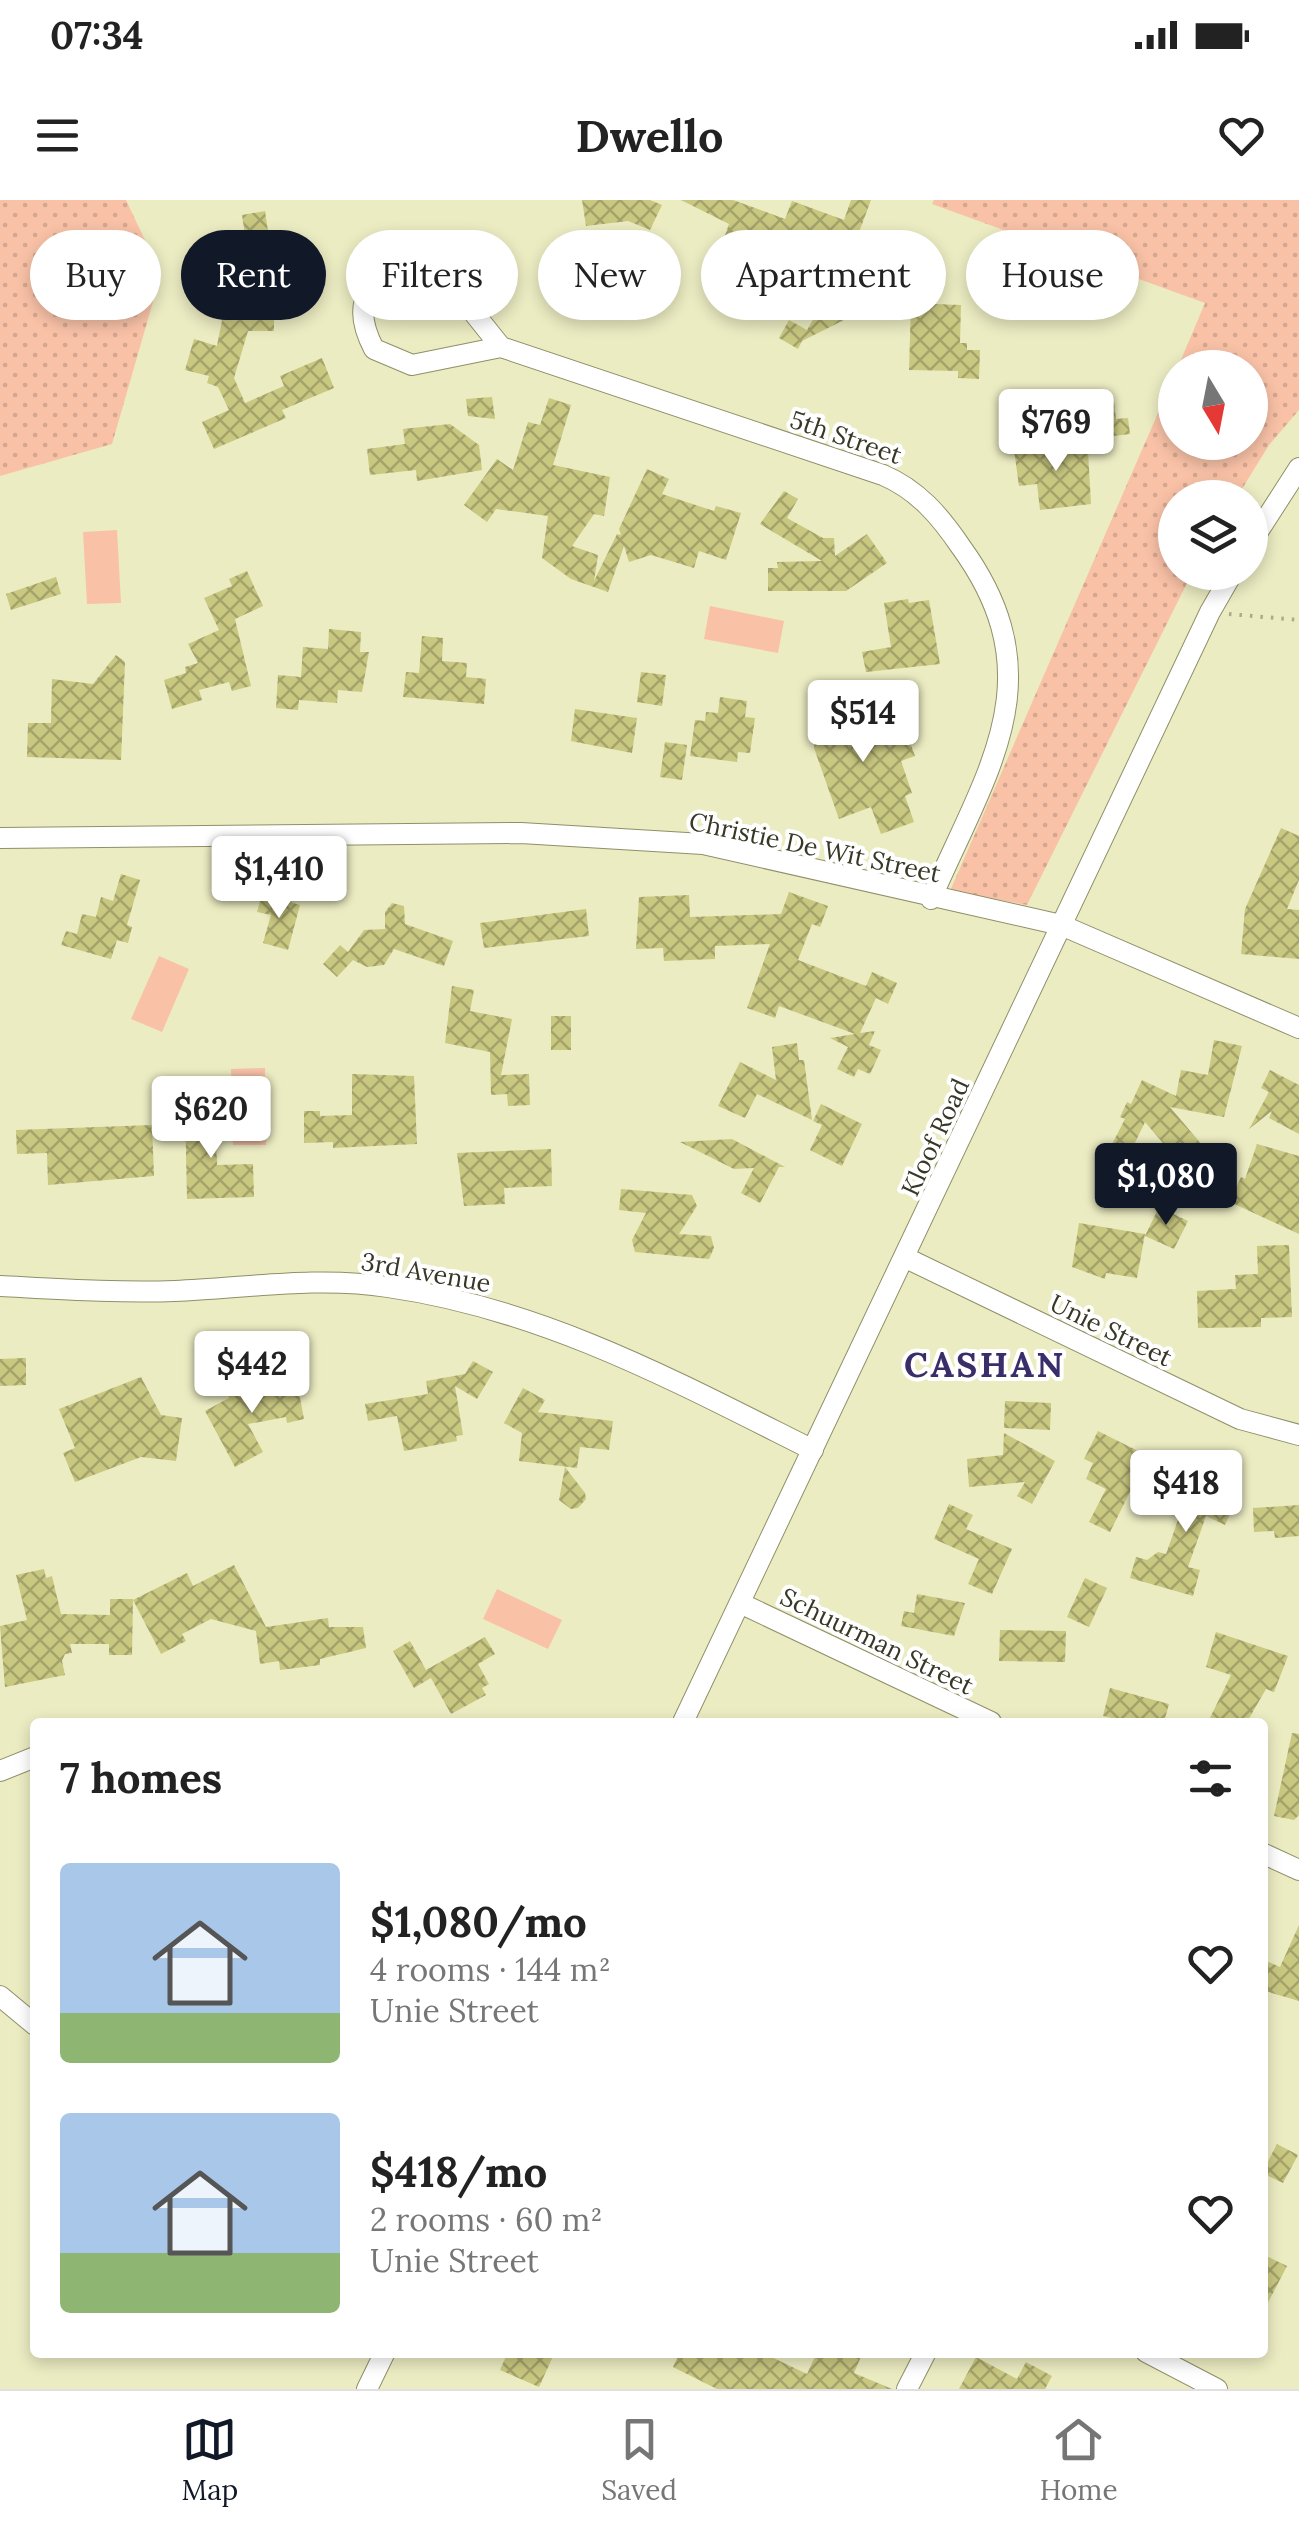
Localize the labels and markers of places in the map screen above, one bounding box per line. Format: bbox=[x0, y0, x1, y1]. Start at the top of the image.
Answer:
pin: $769 bbox=[997, 389, 1115, 474]
pin: $514 bbox=[804, 680, 922, 765]
pin: $1,410 bbox=[198, 836, 360, 921]
pin: $620 bbox=[152, 1076, 270, 1161]
pin: $1,080 bbox=[1085, 1143, 1247, 1228]
pin: $442 bbox=[193, 1331, 311, 1416]
pin: $418 bbox=[1127, 1450, 1245, 1535]

